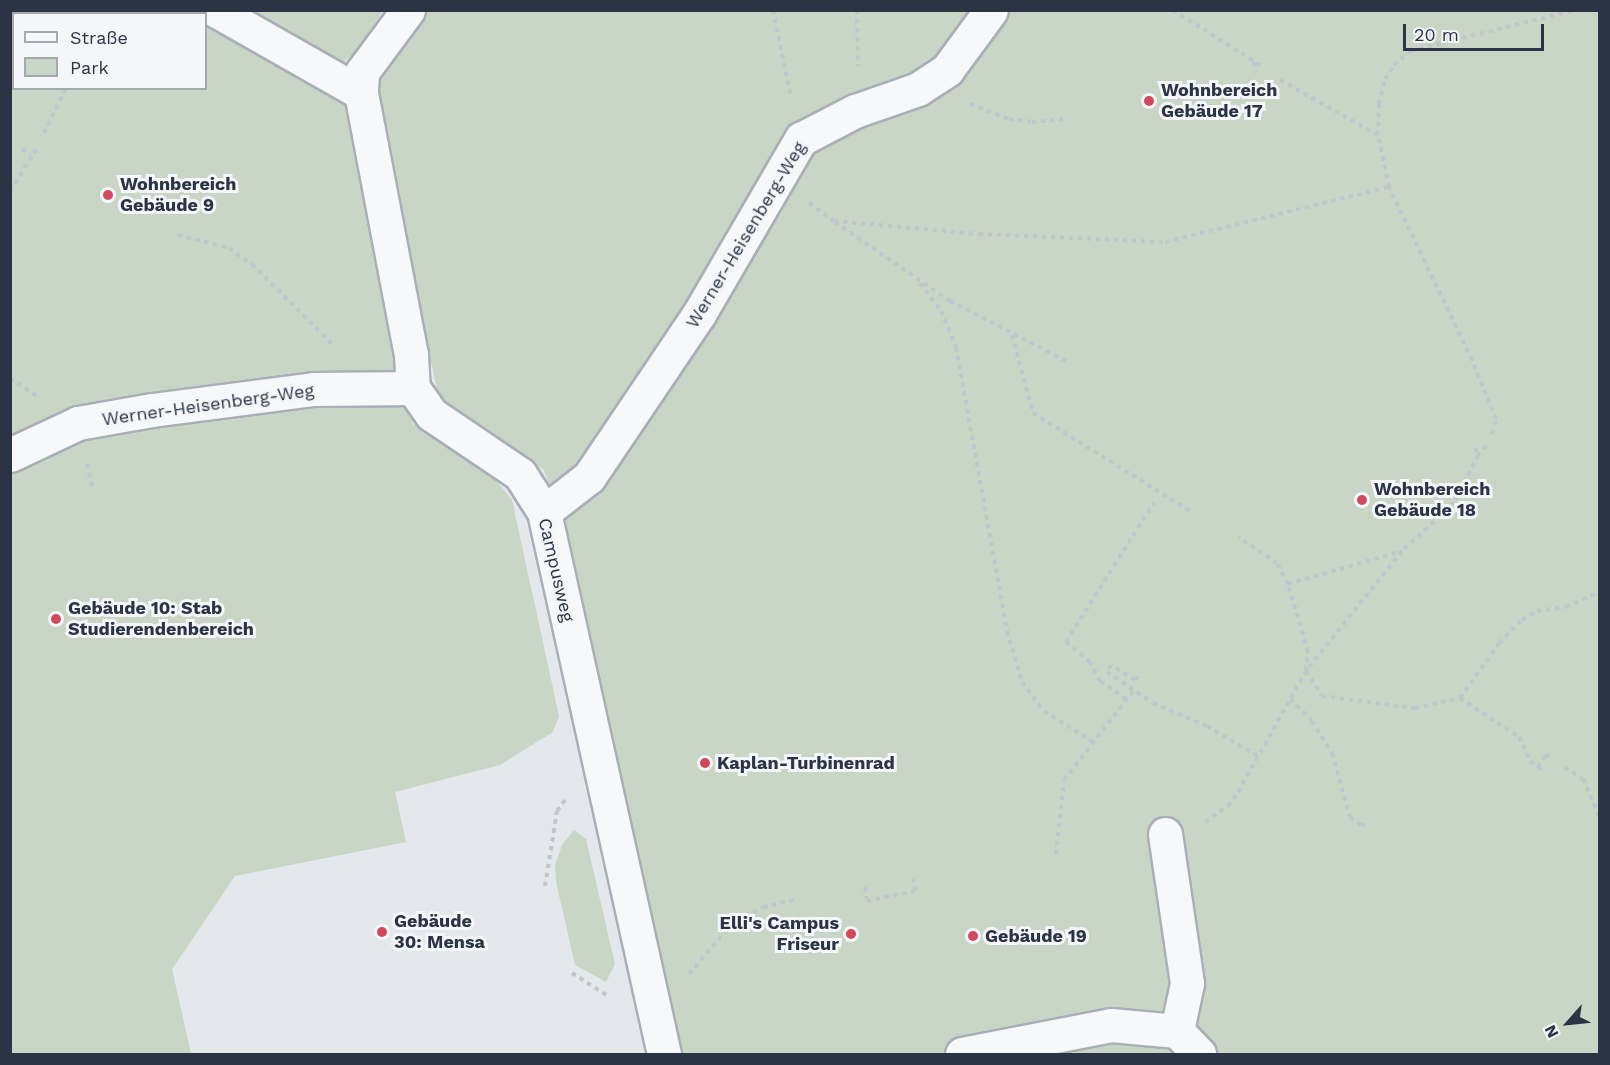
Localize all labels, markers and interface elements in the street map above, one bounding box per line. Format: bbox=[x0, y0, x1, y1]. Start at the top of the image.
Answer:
legend bbox=[12, 12, 207, 90]
scale bar bbox=[1406, 12, 1547, 50]
text: 20 m bbox=[1414, 24, 1459, 45]
text: Straße bbox=[70, 27, 128, 48]
text: Park bbox=[70, 57, 109, 78]
place label: Wohnbereich Gebäude 17 bbox=[1161, 80, 1277, 122]
marker: Wohnbereich Gebäude 17 bbox=[1142, 94, 1156, 108]
street label: Werner-Heisenberg-Weg bbox=[682, 138, 810, 332]
place label: Wohnbereich Gebäude 9 bbox=[120, 174, 236, 216]
marker: Wohnbereich Gebäude 9 bbox=[101, 188, 115, 202]
street label: Werner-Heisenberg-Weg bbox=[101, 379, 315, 431]
place label: Wohnbereich Gebäude 18 bbox=[1374, 479, 1490, 522]
marker: Wohnbereich Gebäude 18 bbox=[1355, 493, 1369, 507]
street label: Campusweg bbox=[534, 516, 578, 624]
place label: Gebäude 10: Stab Studierendenbereich bbox=[68, 598, 254, 640]
marker: Gebäude 10: Stab Studierendenbereich bbox=[49, 612, 63, 626]
place label: Kaplan-Turbinenrad bbox=[717, 752, 895, 774]
marker: Kaplan-Turbinenrad bbox=[698, 756, 712, 770]
place label: Gebäude 30: Mensa bbox=[394, 911, 485, 954]
place label: Elli's Campus Friseur bbox=[720, 913, 839, 956]
marker: Gebäude 30: Mensa bbox=[375, 925, 389, 939]
place label: Gebäude 19 bbox=[985, 925, 1087, 947]
marker: Elli's Campus Friseur bbox=[844, 927, 858, 941]
marker: Gebäude 19 bbox=[966, 929, 980, 943]
north arrow bbox=[1538, 993, 1598, 1053]
text: N bbox=[1540, 1022, 1563, 1041]

